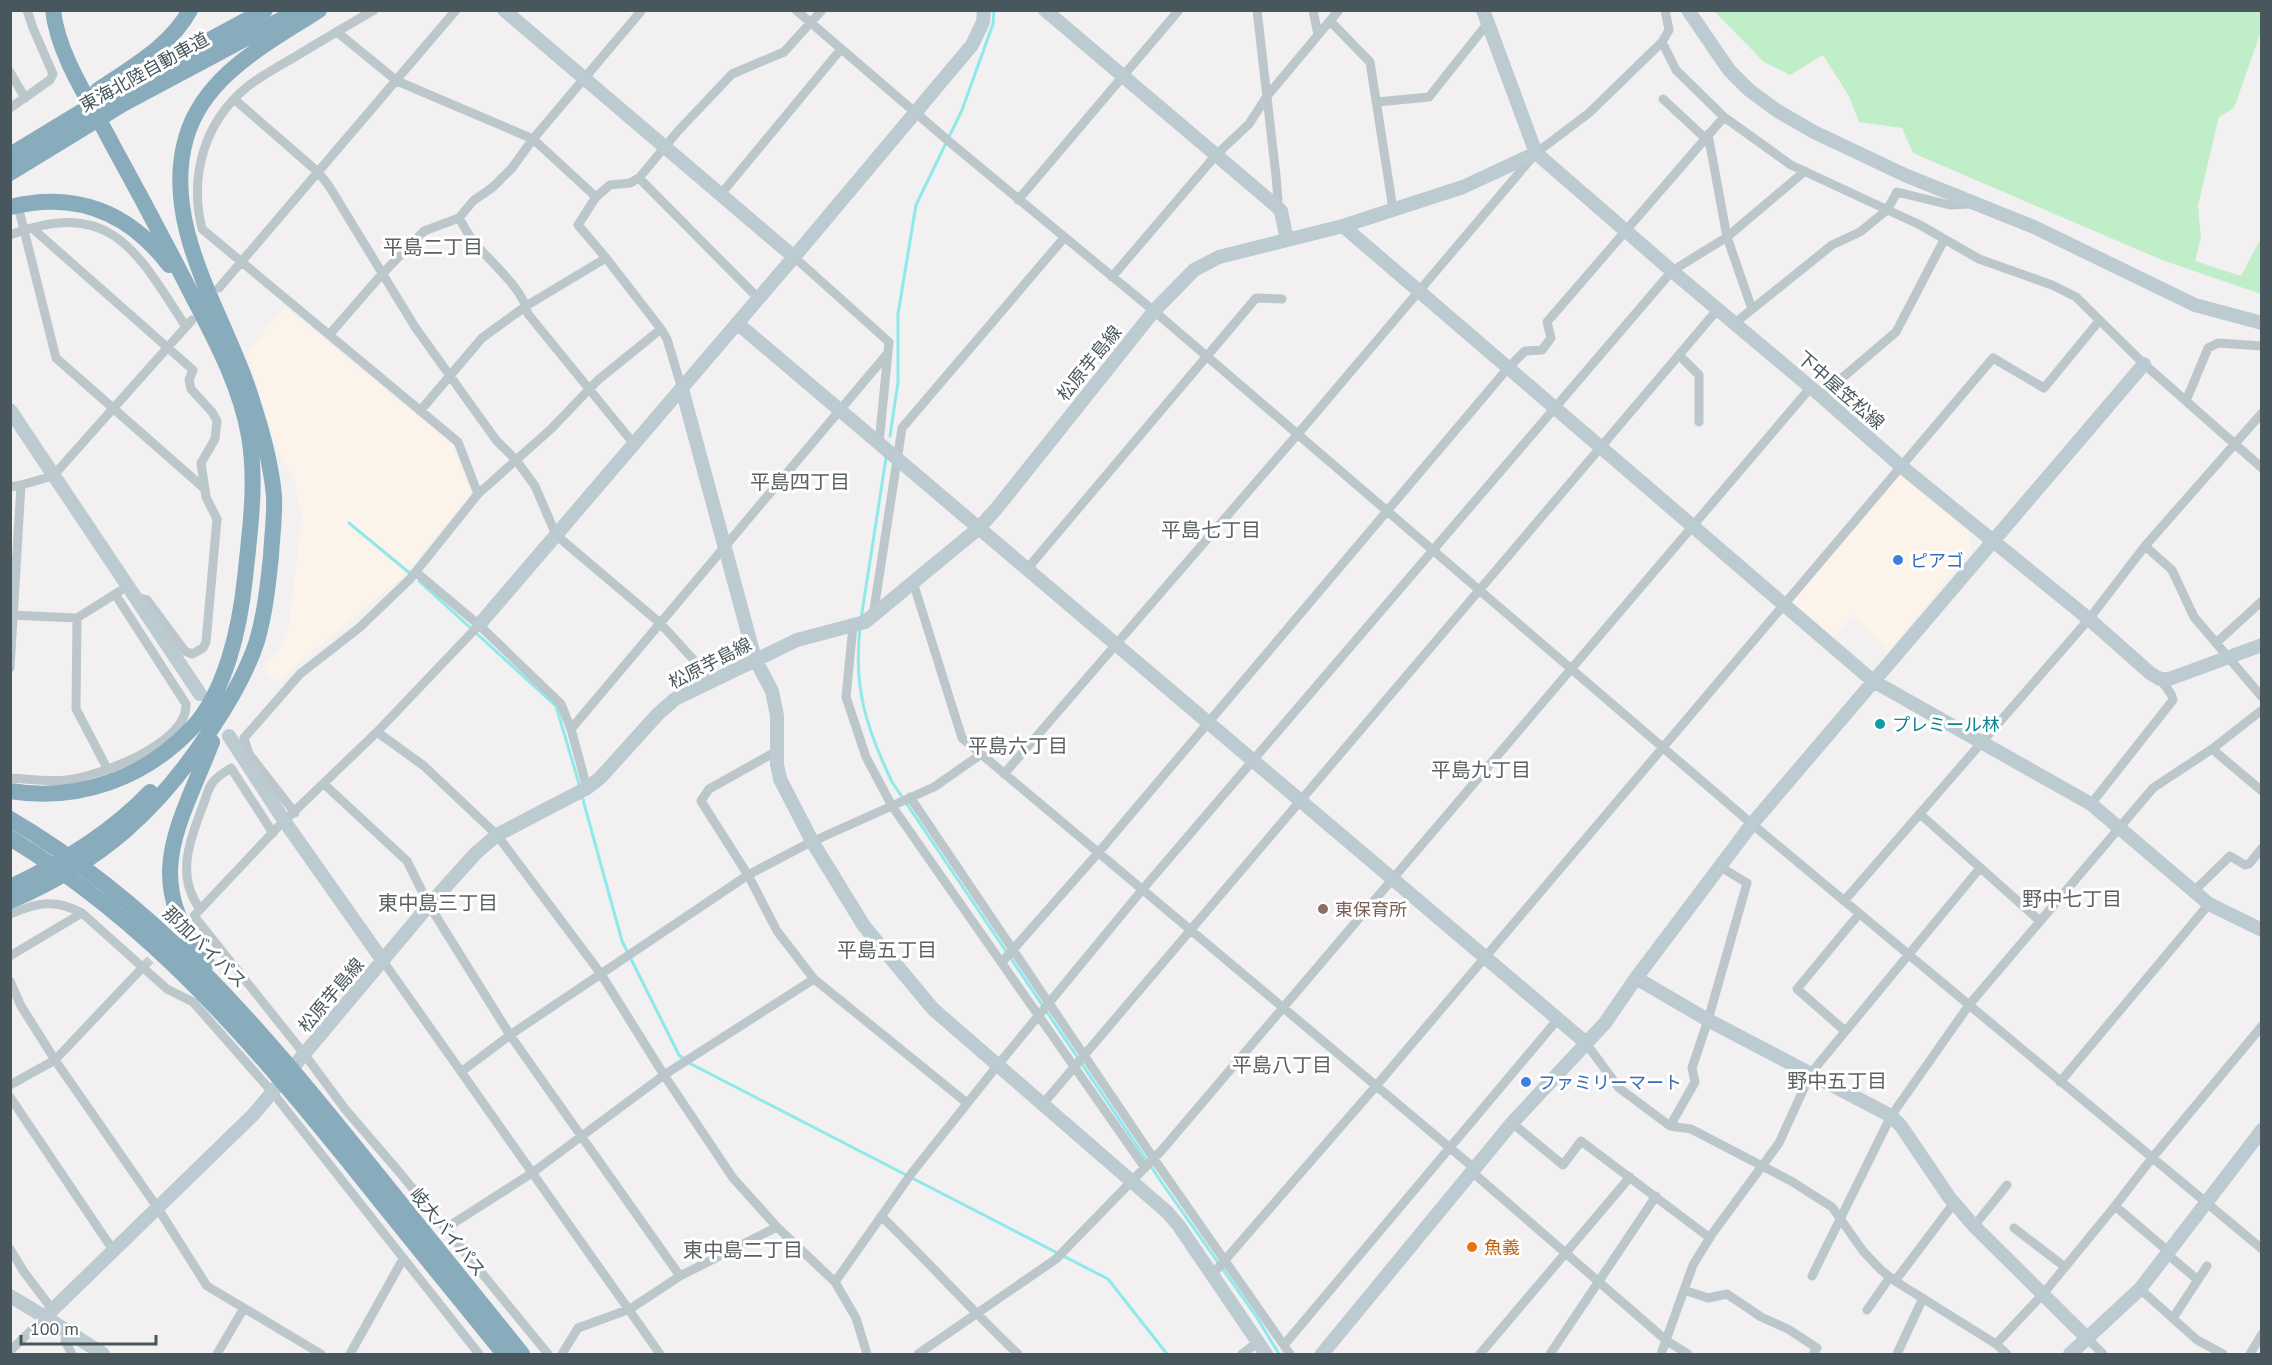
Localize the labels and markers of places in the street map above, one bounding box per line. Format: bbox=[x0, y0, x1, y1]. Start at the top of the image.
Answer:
place label: ピアゴ bbox=[1910, 549, 1964, 572]
marker: ピアゴ bbox=[1891, 553, 1905, 567]
place label: プレミール林 bbox=[1892, 713, 2000, 736]
marker: プレミール林 bbox=[1873, 717, 1887, 731]
place label: 東保育所 bbox=[1335, 898, 1407, 921]
marker: 東保育所 bbox=[1316, 902, 1330, 916]
place label: ファミリーマート bbox=[1538, 1071, 1682, 1094]
marker: ファミリーマート bbox=[1519, 1075, 1533, 1089]
place label: 魚義 bbox=[1484, 1236, 1520, 1259]
marker: 魚義 bbox=[1465, 1240, 1479, 1254]

